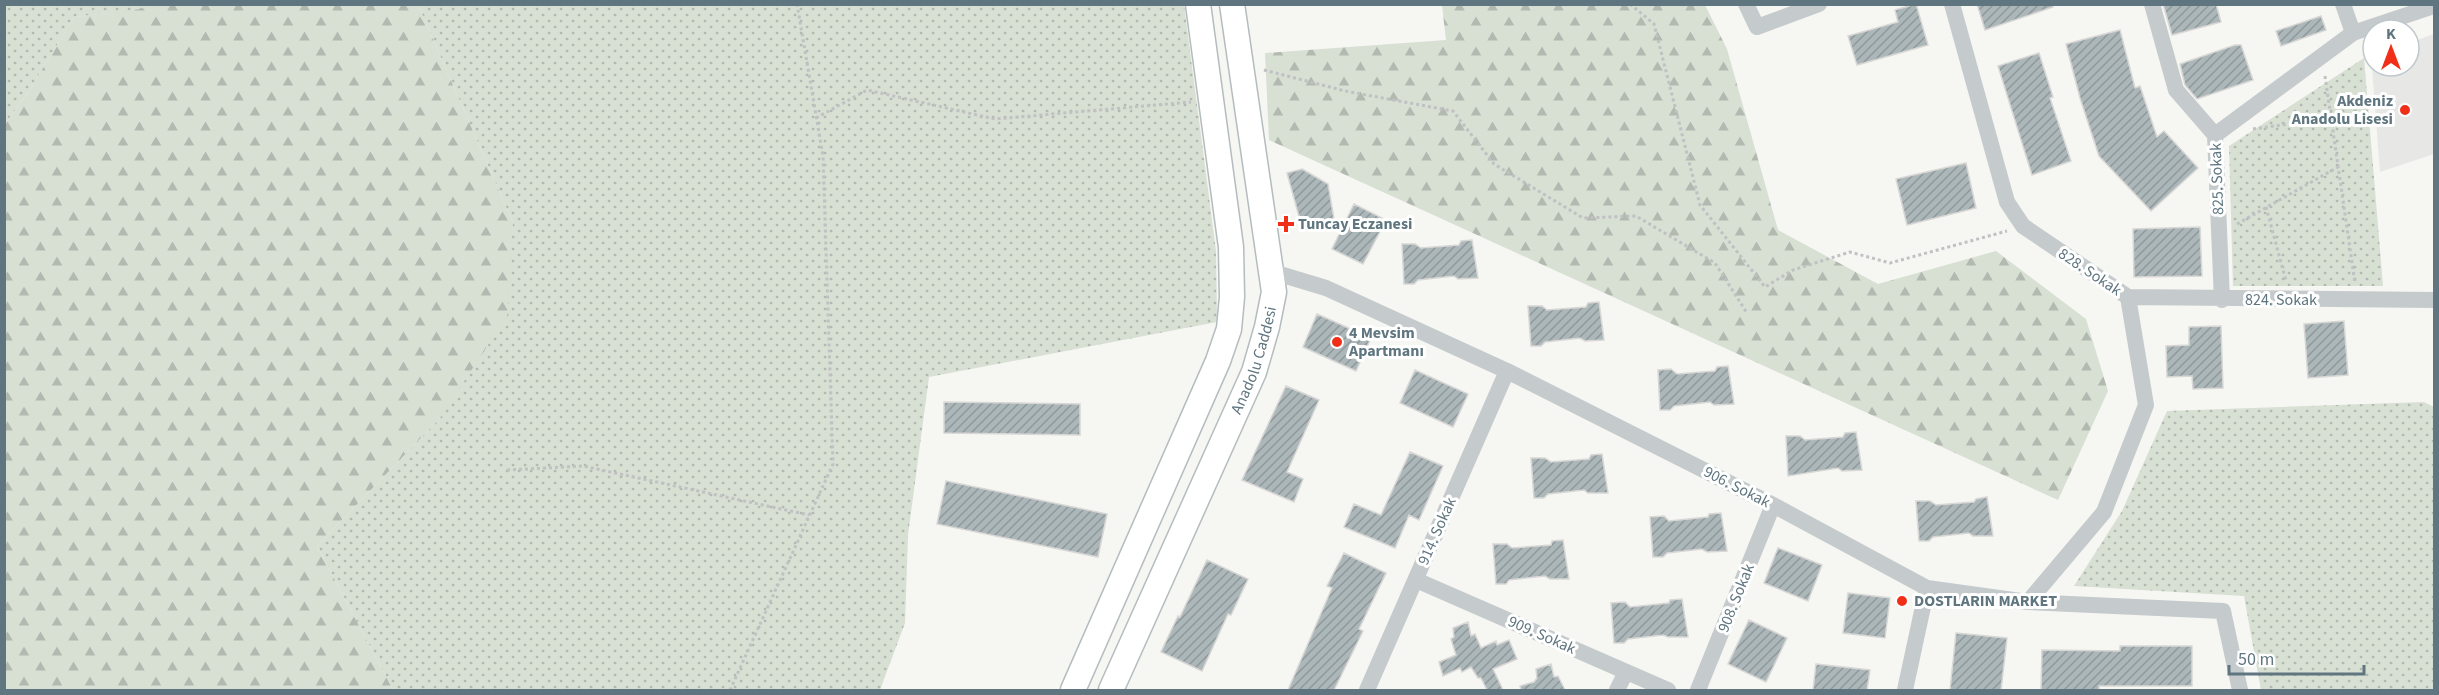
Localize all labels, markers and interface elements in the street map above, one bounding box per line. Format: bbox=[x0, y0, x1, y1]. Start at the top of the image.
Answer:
north arrow bbox=[2361, 18, 2421, 78]
text: K bbox=[2386, 23, 2396, 45]
place label: Akdeniz Anadolu Lisesi bbox=[2291, 90, 2393, 130]
marker: Akdeniz Anadolu Lisesi bbox=[2398, 103, 2412, 117]
street label: 825. Sokak bbox=[2205, 143, 2229, 215]
place label: Tuncay Eczanesi bbox=[1298, 213, 1412, 235]
marker: Tuncay Eczanesi bbox=[1279, 217, 1293, 231]
street label: 828. Sokak bbox=[2054, 243, 2126, 301]
street label: 824. Sokak bbox=[2245, 289, 2317, 311]
street label: Anadolu Caddesi bbox=[1225, 304, 1282, 418]
place label: 4 Mevsim Apartmanı bbox=[1348, 322, 1424, 362]
marker: 4 Mevsim Apartmanı bbox=[1330, 335, 1344, 349]
street label: 906. Sokak bbox=[1700, 461, 1774, 513]
street label: 914. Sokak bbox=[1412, 494, 1462, 568]
street label: 908. Sokak bbox=[1712, 560, 1760, 636]
place label: DOSTLARIN MARKET bbox=[1914, 590, 2057, 612]
marker: DOSTLARIN MARKET bbox=[1895, 594, 1909, 608]
street label: 909. Sokak bbox=[1505, 610, 1579, 660]
scale bar bbox=[2229, 638, 2364, 676]
text: 50 m bbox=[2238, 647, 2274, 672]

